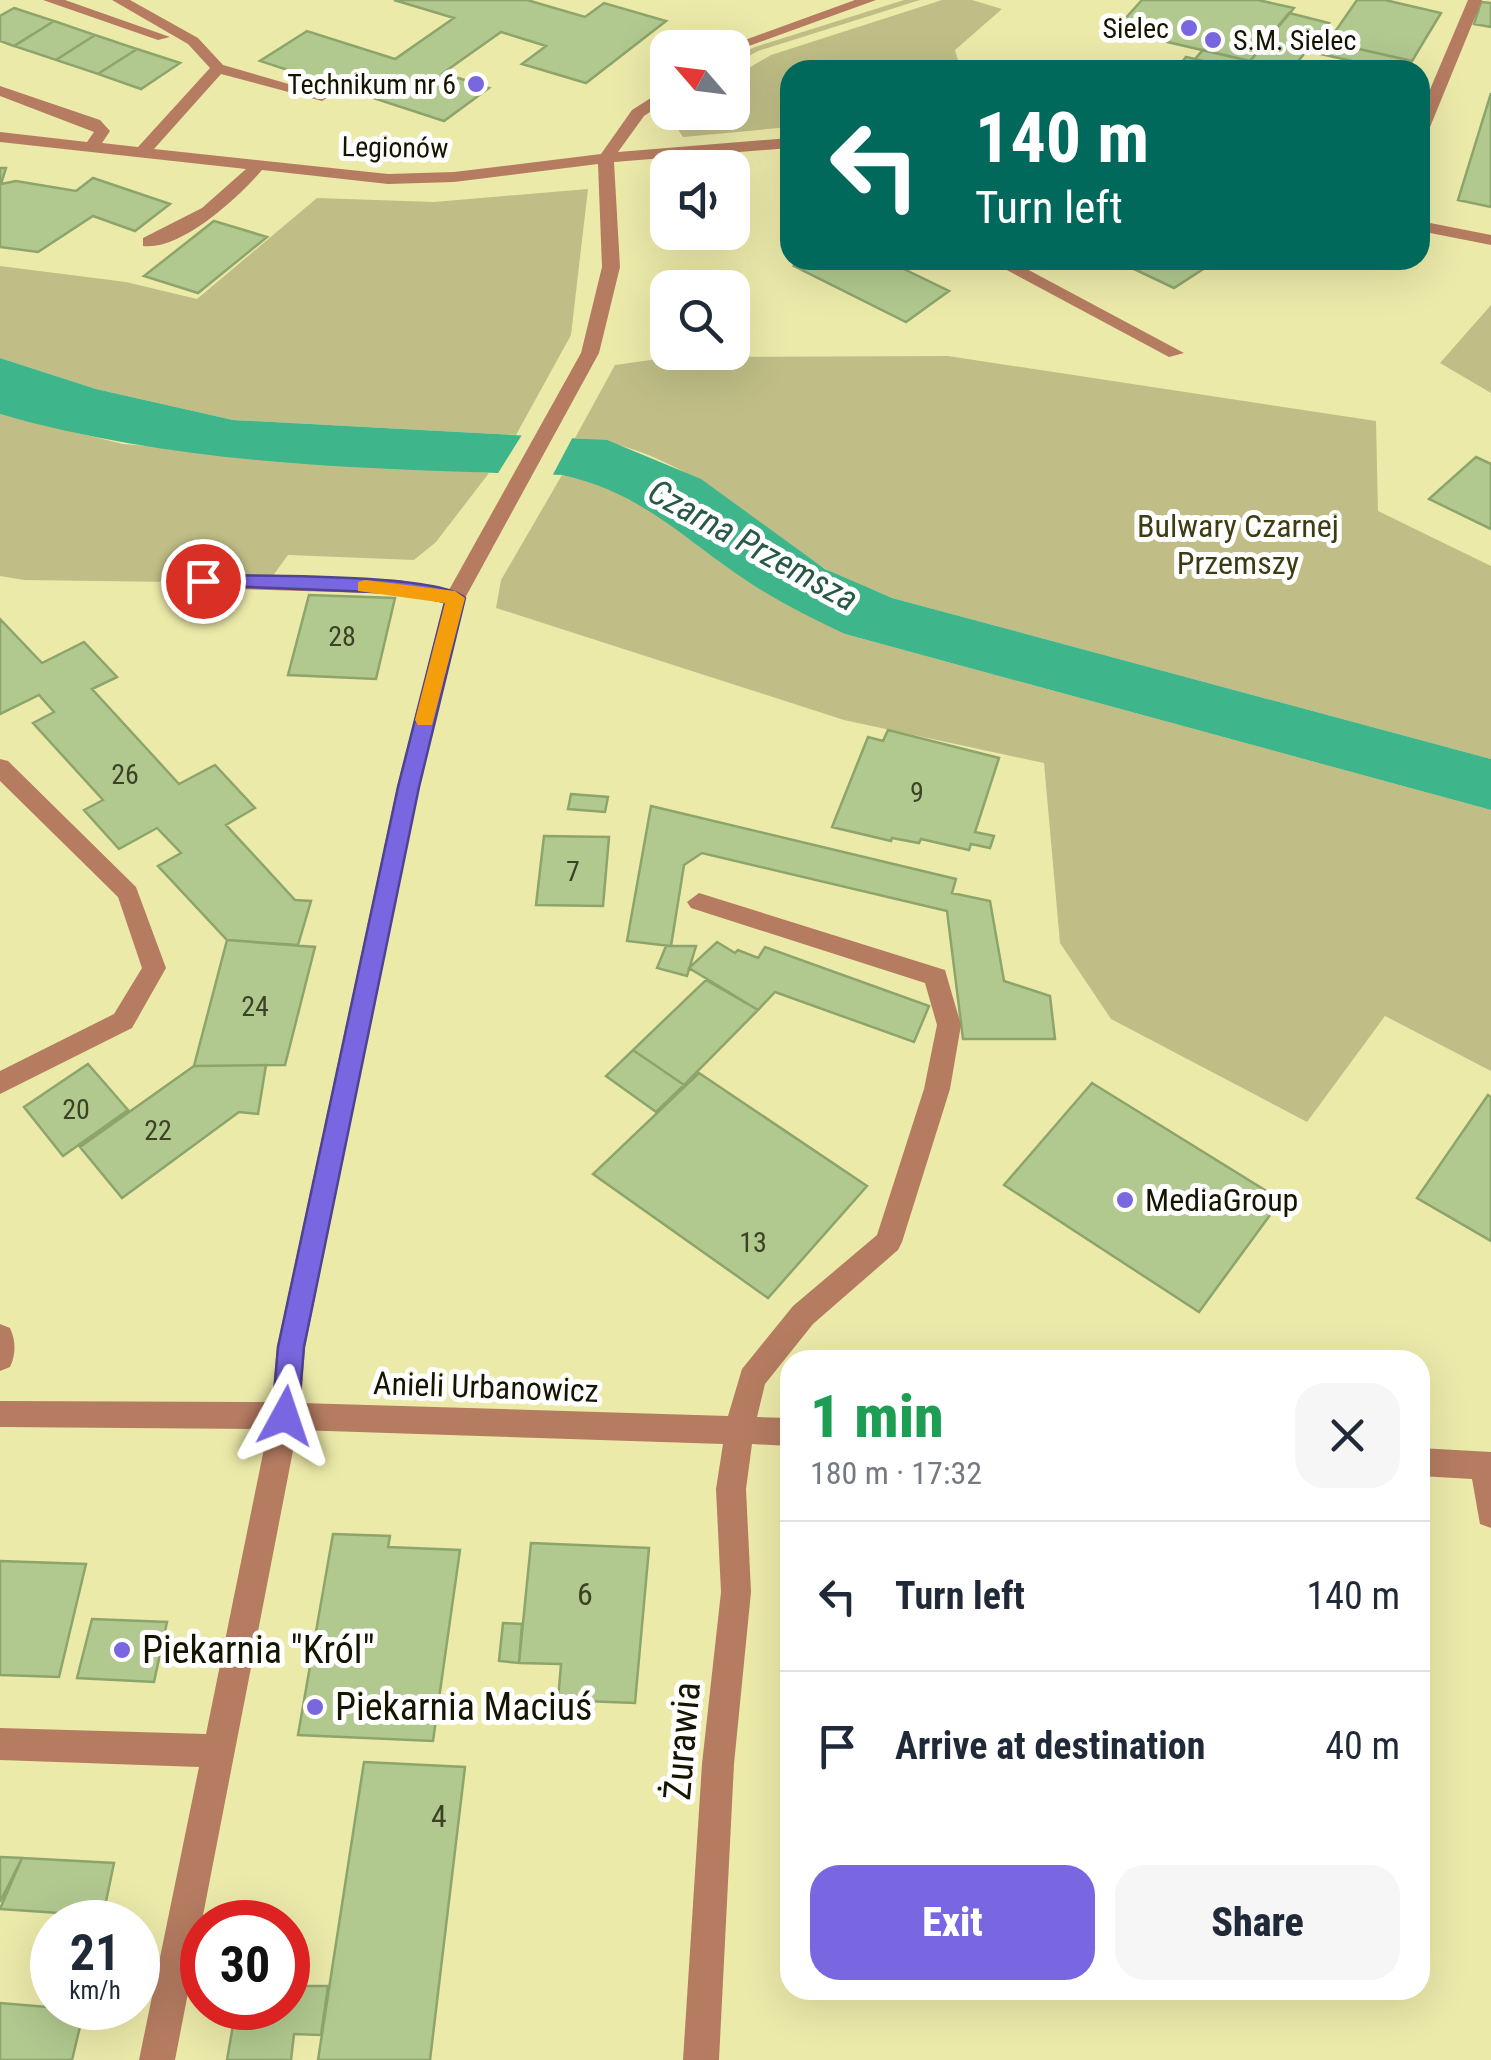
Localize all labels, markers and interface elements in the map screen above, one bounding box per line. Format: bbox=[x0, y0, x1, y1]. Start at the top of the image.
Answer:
place label: Sielec bbox=[1102, 12, 1169, 45]
marker: Sielec bbox=[1178, 17, 1200, 39]
place label: S.M. Sielec bbox=[1233, 24, 1356, 57]
marker: S.M. Sielec bbox=[1202, 29, 1224, 51]
north arrow bbox=[650, 30, 750, 130]
map controls bbox=[650, 30, 750, 370]
place label: Technikum nr 6 bbox=[287, 68, 456, 101]
marker: Technikum nr 6 bbox=[465, 73, 487, 95]
text: 140 m bbox=[975, 97, 1149, 179]
icon: left bbox=[810, 100, 940, 230]
street label: Legionów bbox=[341, 130, 449, 165]
button: sound bbox=[650, 150, 750, 250]
text: Turn left bbox=[975, 181, 1123, 234]
button: search bbox=[650, 270, 750, 370]
water label: Czarna Przemsza bbox=[641, 471, 865, 620]
park label: Bulwary Czarnej Przemszy bbox=[1137, 507, 1339, 582]
pin bbox=[161, 539, 246, 624]
icon: arrive bbox=[176, 554, 231, 609]
house number: 28 bbox=[328, 620, 356, 653]
house number: 26 bbox=[111, 758, 139, 791]
house number: 9 bbox=[910, 776, 924, 809]
house number: 7 bbox=[566, 855, 580, 888]
house number: 24 bbox=[241, 990, 269, 1023]
house number: 20 bbox=[62, 1093, 90, 1126]
house number: 22 bbox=[144, 1114, 172, 1147]
place label: MediaGroup bbox=[1145, 1181, 1298, 1219]
marker: MediaGroup bbox=[1114, 1189, 1136, 1211]
house number: 13 bbox=[739, 1226, 767, 1259]
position arrow bbox=[233, 1364, 337, 1468]
street label: Anieli Urbanowicz bbox=[373, 1364, 599, 1410]
text: 1 min bbox=[810, 1381, 944, 1452]
button: close bbox=[1295, 1383, 1400, 1488]
text: 180 m · 17:32 bbox=[810, 1454, 982, 1492]
icon: left bbox=[810, 1569, 865, 1624]
text: Turn left bbox=[895, 1574, 1025, 1618]
text: 140 m bbox=[1306, 1574, 1400, 1618]
house number: 6 bbox=[577, 1575, 593, 1613]
place label: Piekarnia "Król" bbox=[142, 1628, 375, 1672]
marker: Piekarnia "Król" bbox=[111, 1639, 133, 1661]
street label: Żurawia bbox=[655, 1680, 709, 1802]
place label: Piekarnia Maciuś bbox=[335, 1685, 592, 1729]
marker: Piekarnia Maciuś bbox=[304, 1696, 326, 1718]
icon: arrive bbox=[810, 1719, 865, 1774]
text: Arrive at destination bbox=[895, 1724, 1205, 1768]
text: 40 m bbox=[1325, 1724, 1400, 1768]
house number: 4 bbox=[431, 1797, 447, 1835]
button: Exit bbox=[810, 1865, 1095, 1980]
button: Share bbox=[1115, 1865, 1400, 1980]
speed limit sign: 30 bbox=[180, 1900, 310, 2030]
text: 21 bbox=[70, 1924, 120, 1982]
text: km/h bbox=[69, 1976, 121, 2005]

